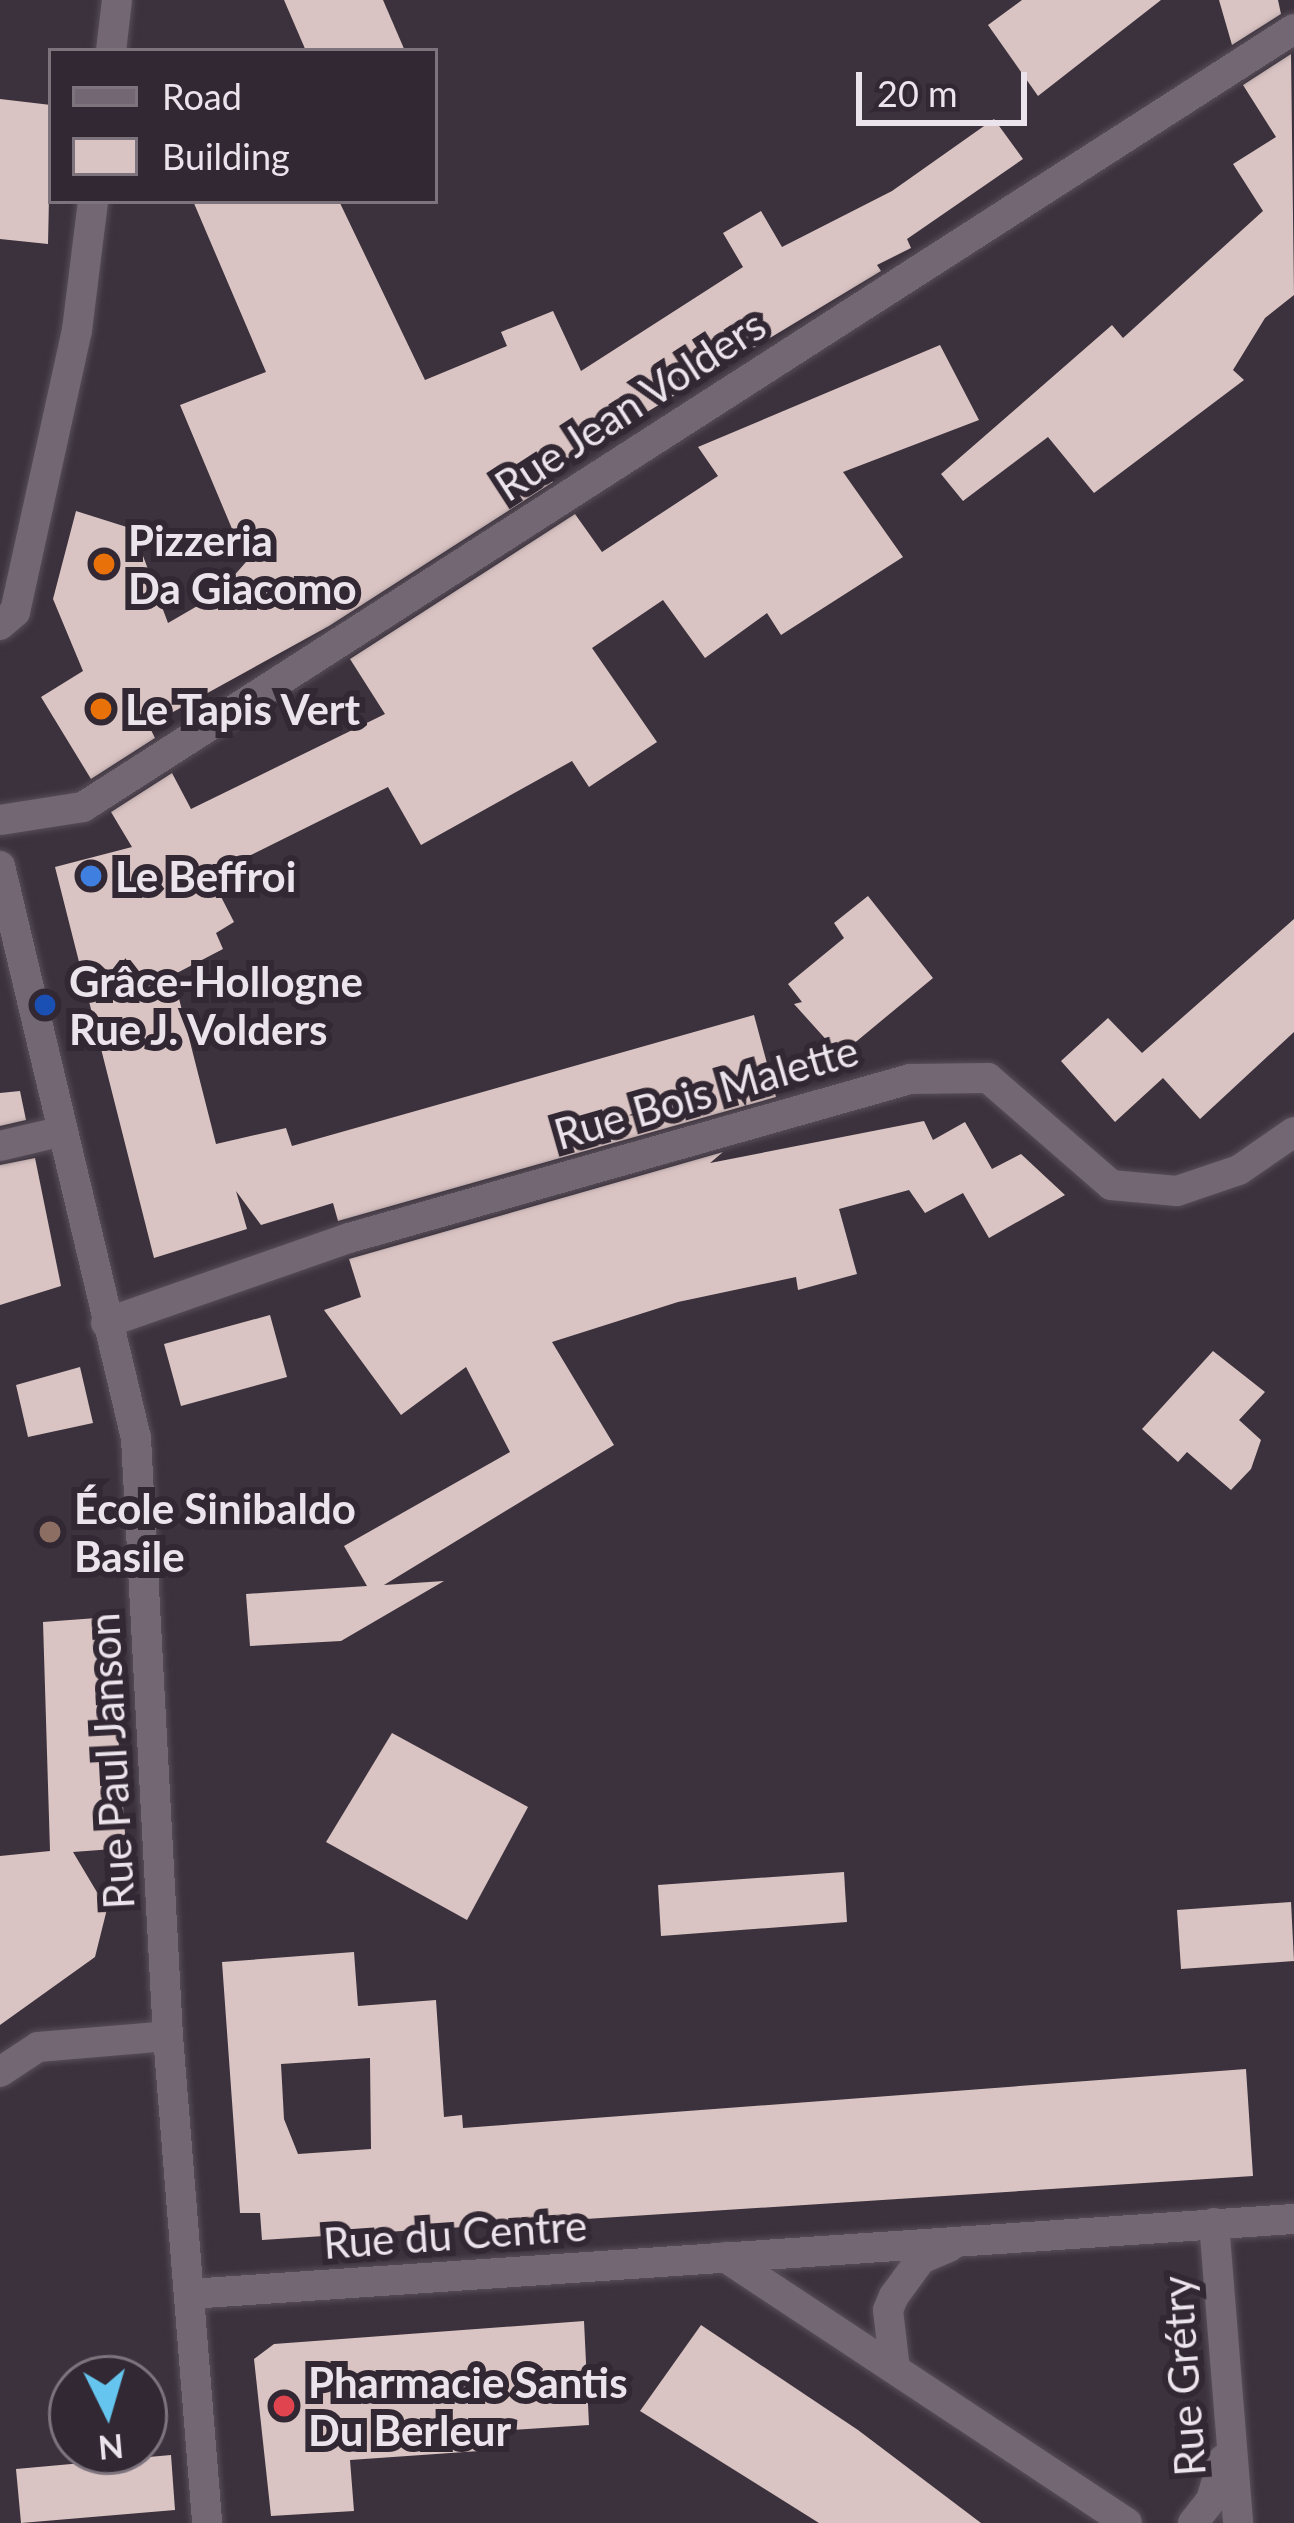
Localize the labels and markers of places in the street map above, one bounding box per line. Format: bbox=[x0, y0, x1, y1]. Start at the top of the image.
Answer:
place label: Pizzeria Da Giacomo bbox=[128, 515, 357, 614]
marker: Pizzeria Da Giacomo bbox=[91, 551, 117, 577]
place label: Le Tapis Vert bbox=[125, 684, 363, 734]
marker: Le Tapis Vert bbox=[88, 696, 114, 722]
place label: Le Beffroi bbox=[115, 851, 296, 901]
marker: Le Beffroi bbox=[78, 863, 104, 889]
place label: Grâce-Hollogne Rue J. Volders bbox=[69, 956, 363, 1054]
marker: Grâce-Hollogne Rue J. Volders bbox=[32, 992, 58, 1018]
place label: École Sinibaldo Basile bbox=[74, 1483, 356, 1582]
marker: École Sinibaldo Basile bbox=[37, 1519, 63, 1545]
place label: Pharmacie Santis Du Berleur bbox=[308, 2357, 628, 2456]
marker: Pharmacie Santis Du Berleur bbox=[271, 2393, 297, 2419]

